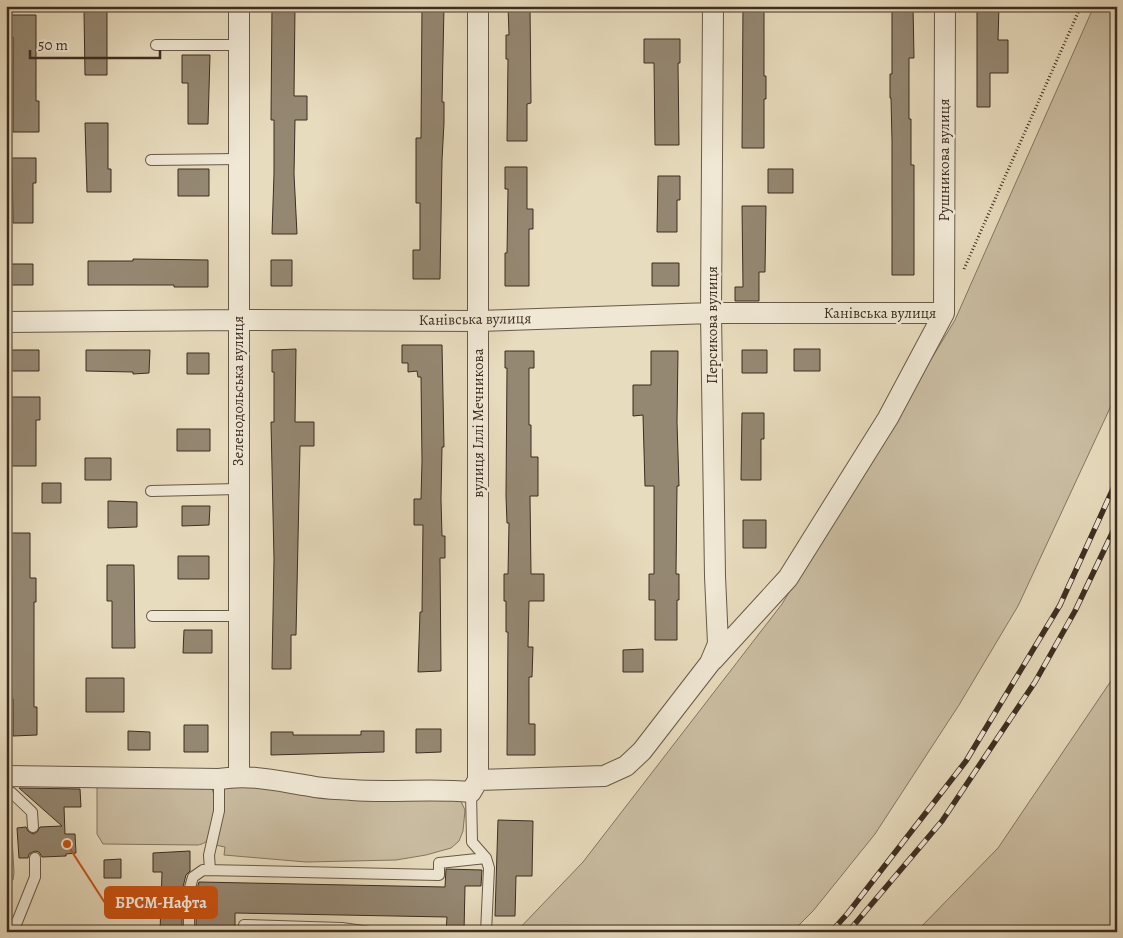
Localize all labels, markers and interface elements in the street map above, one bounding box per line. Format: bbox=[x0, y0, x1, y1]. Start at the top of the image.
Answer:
scale bar bbox=[30, 28, 160, 60]
text: 50 m bbox=[38, 35, 68, 55]
street label: Рушникова вулиця bbox=[934, 99, 954, 221]
street label: Персикова вулиця bbox=[702, 266, 722, 384]
street label: Канівська вулиця bbox=[824, 303, 936, 323]
street label: Канівська вулиця bbox=[419, 308, 531, 330]
street label: Зеленодольська вулиця bbox=[228, 316, 248, 466]
street label: вулиця Іллі Мечникова bbox=[468, 348, 488, 498]
callout: БРСМ-Нафта bbox=[105, 887, 217, 918]
text: БРСМ-Нафта bbox=[115, 892, 207, 914]

